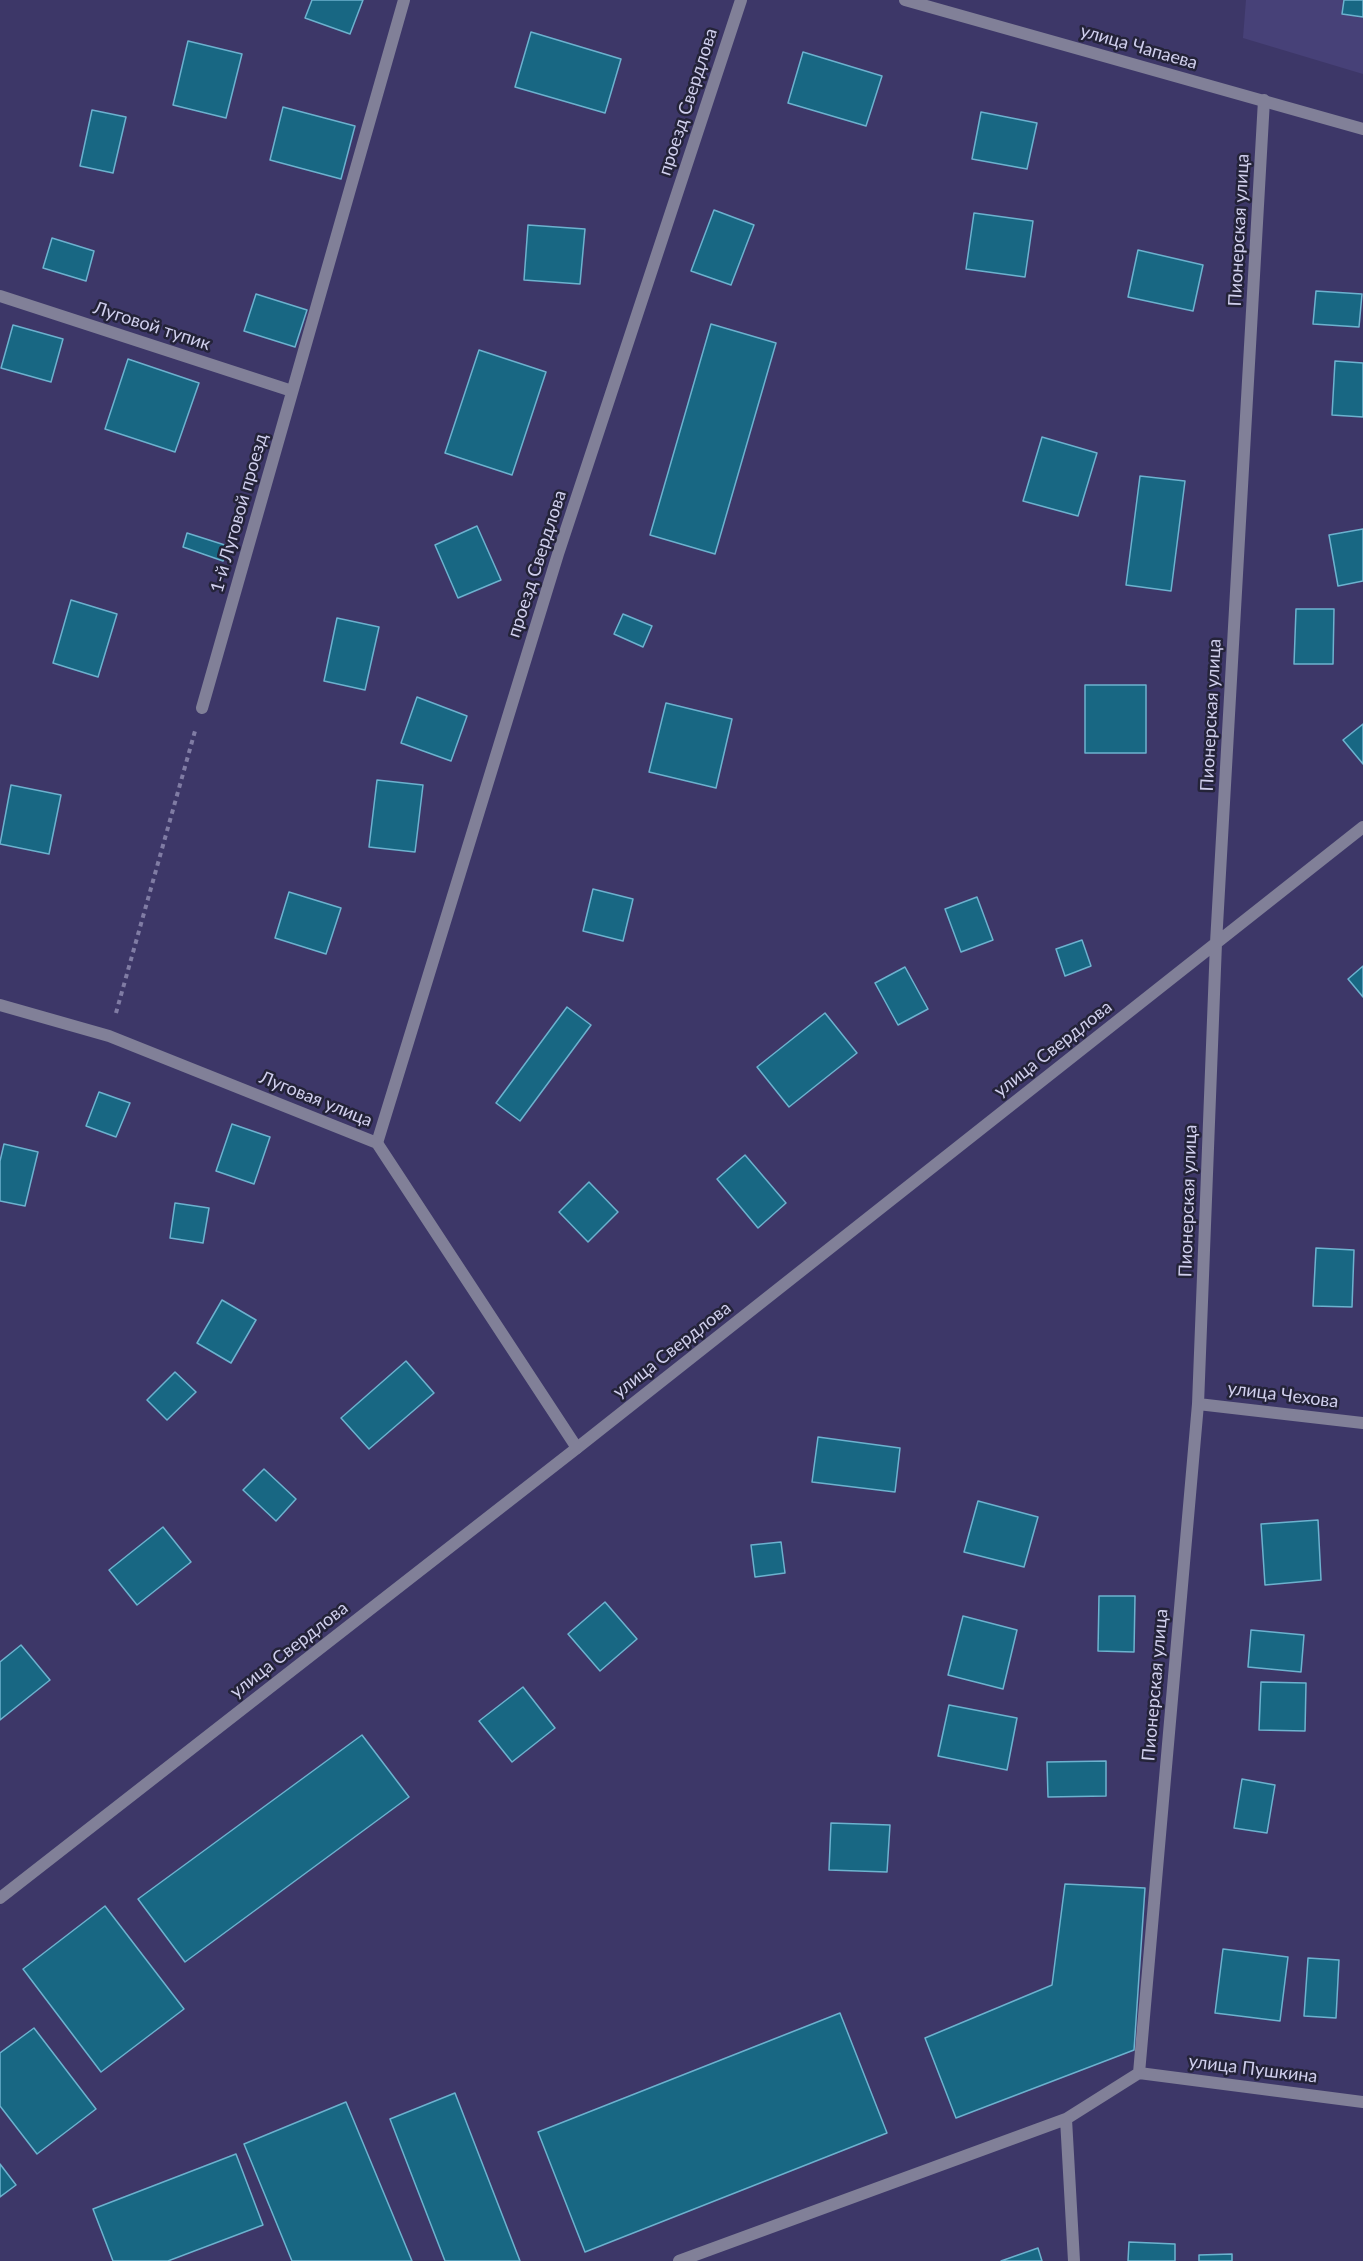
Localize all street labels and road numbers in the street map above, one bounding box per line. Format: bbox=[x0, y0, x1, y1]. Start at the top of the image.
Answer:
street label: улица Чапаева bbox=[1078, 20, 1200, 74]
street label: проезд Свердлова bbox=[654, 26, 722, 178]
street label: Пионерская улица bbox=[1224, 153, 1254, 307]
street label: Луговой тупик bbox=[91, 297, 213, 355]
street label: 1-й Луговой проезд bbox=[206, 431, 272, 595]
street label: проезд Свердлова bbox=[503, 488, 571, 640]
street label: Пионерская улица bbox=[1196, 638, 1226, 792]
street label: улица Свердлова bbox=[990, 996, 1116, 1102]
street label: Луговая улица bbox=[256, 1067, 376, 1131]
street label: Пионерская улица bbox=[1175, 1124, 1201, 1278]
street label: улица Свердлова bbox=[609, 1297, 735, 1403]
street label: улица Чехова bbox=[1226, 1377, 1340, 1413]
street label: улица Свердлова bbox=[226, 1597, 352, 1703]
street label: Пионерская улица bbox=[1138, 1608, 1172, 1762]
street label: улица Пушкина bbox=[1187, 2050, 1319, 2088]

